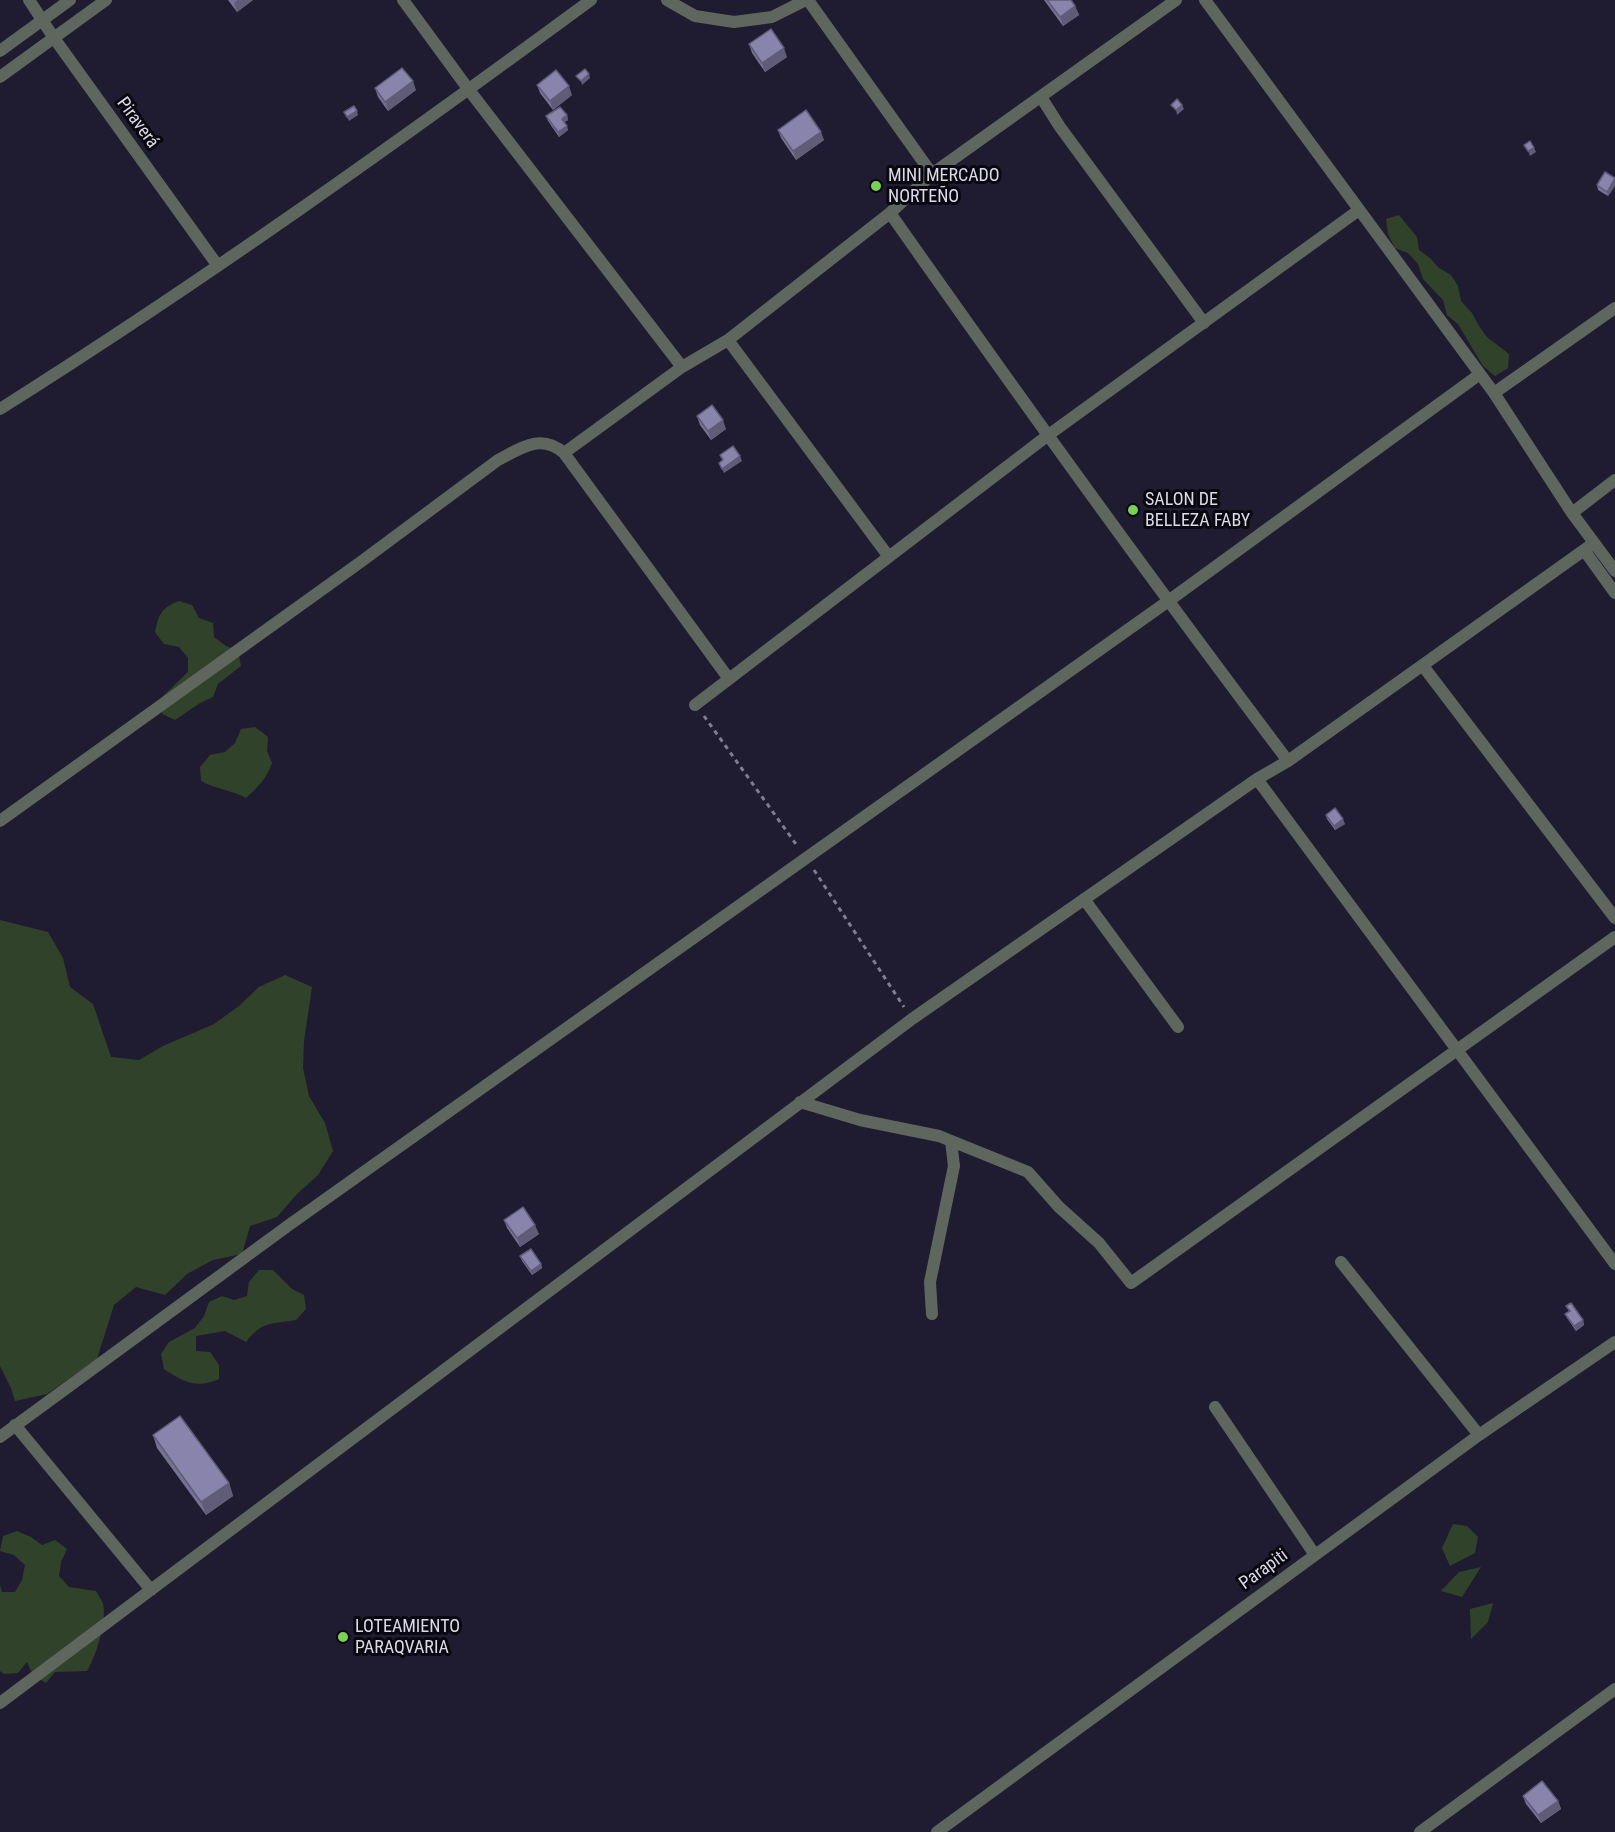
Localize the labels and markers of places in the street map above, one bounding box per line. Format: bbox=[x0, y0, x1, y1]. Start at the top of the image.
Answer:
place label: MINI MERCADO NORTEÑO bbox=[888, 165, 1000, 207]
marker: MINI MERCADO NORTEÑO bbox=[869, 179, 883, 193]
place label: SALON DE BELLEZA FABY bbox=[1145, 489, 1250, 532]
marker: SALON DE BELLEZA FABY bbox=[1126, 503, 1140, 517]
place label: LOTEAMIENTO PARAQVARIA bbox=[355, 1616, 460, 1658]
marker: LOTEAMIENTO PARAQVARIA bbox=[336, 1630, 350, 1644]

